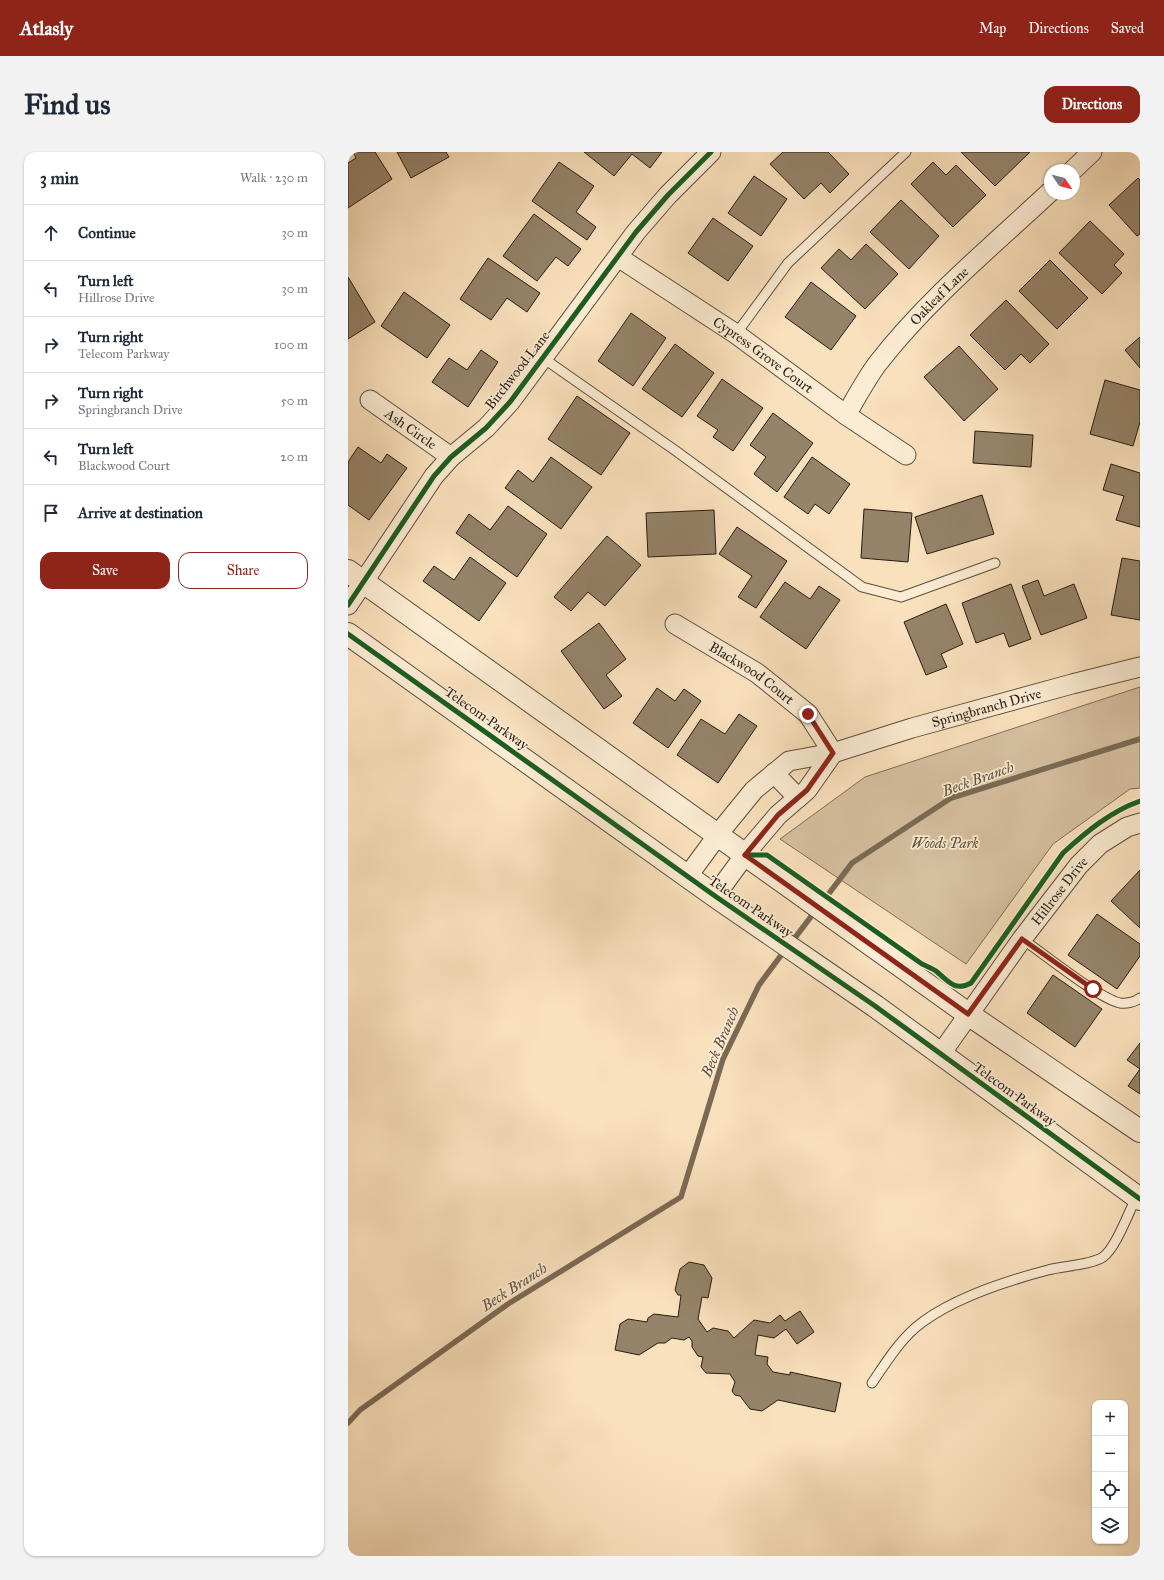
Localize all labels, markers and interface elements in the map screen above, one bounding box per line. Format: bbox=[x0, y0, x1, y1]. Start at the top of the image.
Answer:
text: Atlasly bbox=[20, 17, 73, 40]
text: Map bbox=[979, 20, 1006, 37]
text: Directions bbox=[1028, 20, 1089, 37]
text: Saved bbox=[1111, 20, 1144, 37]
button: Directions bbox=[1044, 86, 1140, 123]
text: Find us bbox=[24, 87, 110, 122]
north arrow bbox=[1044, 164, 1080, 200]
text: 3 min bbox=[40, 168, 79, 189]
text: Walk · 230 m bbox=[240, 170, 308, 186]
icon: ahead bbox=[40, 222, 62, 244]
text: Continue bbox=[78, 224, 136, 242]
text: 30 m bbox=[282, 225, 308, 241]
street label: Oakleaf Lane bbox=[906, 263, 972, 329]
text: Turn left bbox=[78, 272, 134, 290]
icon: left bbox=[40, 278, 62, 300]
text: 30 m bbox=[282, 281, 308, 297]
text: Hillrose Drive bbox=[78, 290, 154, 306]
street label: Cypress Grove Court bbox=[710, 313, 816, 397]
text: Turn right bbox=[78, 328, 143, 346]
street label: Birchwood Lane bbox=[481, 328, 553, 413]
icon: right bbox=[40, 334, 62, 356]
text: 100 m bbox=[274, 337, 308, 353]
text: Telecom Parkway bbox=[78, 346, 169, 362]
text: Turn right bbox=[78, 384, 143, 402]
icon: right bbox=[40, 390, 62, 412]
text: 50 m bbox=[281, 393, 308, 409]
text: Springbranch Drive bbox=[78, 402, 183, 418]
street label: Ash Circle bbox=[381, 405, 440, 453]
text: Turn left bbox=[78, 440, 134, 458]
icon: left bbox=[40, 446, 62, 468]
text: 20 m bbox=[280, 449, 308, 465]
text: Blackwood Court bbox=[78, 458, 170, 474]
icon: arrive bbox=[40, 502, 62, 524]
text: Arrive at destination bbox=[78, 504, 203, 522]
button: Save bbox=[40, 552, 170, 589]
button: Share bbox=[178, 552, 308, 589]
street label: Blackwood Court bbox=[706, 638, 797, 708]
street label: Telecom Parkway bbox=[442, 683, 532, 754]
street label: Springbranch Drive bbox=[930, 685, 1043, 731]
route end bbox=[799, 705, 817, 723]
water label: Beck Branch bbox=[939, 758, 1017, 801]
park label: Woods Park bbox=[912, 835, 979, 852]
street label: Hillrose Drive bbox=[1028, 853, 1092, 929]
street label: Telecom Parkway bbox=[705, 872, 797, 941]
route start bbox=[1084, 980, 1102, 998]
water label: Beck Branch bbox=[697, 1003, 743, 1081]
street label: Telecom Parkway bbox=[970, 1059, 1060, 1130]
water label: Beck Branch bbox=[477, 1259, 551, 1315]
map controls bbox=[1092, 1400, 1128, 1544]
button: + bbox=[1092, 1400, 1128, 1436]
button: − bbox=[1092, 1436, 1128, 1472]
button: locate bbox=[1092, 1472, 1128, 1508]
button: layers bbox=[1092, 1508, 1128, 1544]

